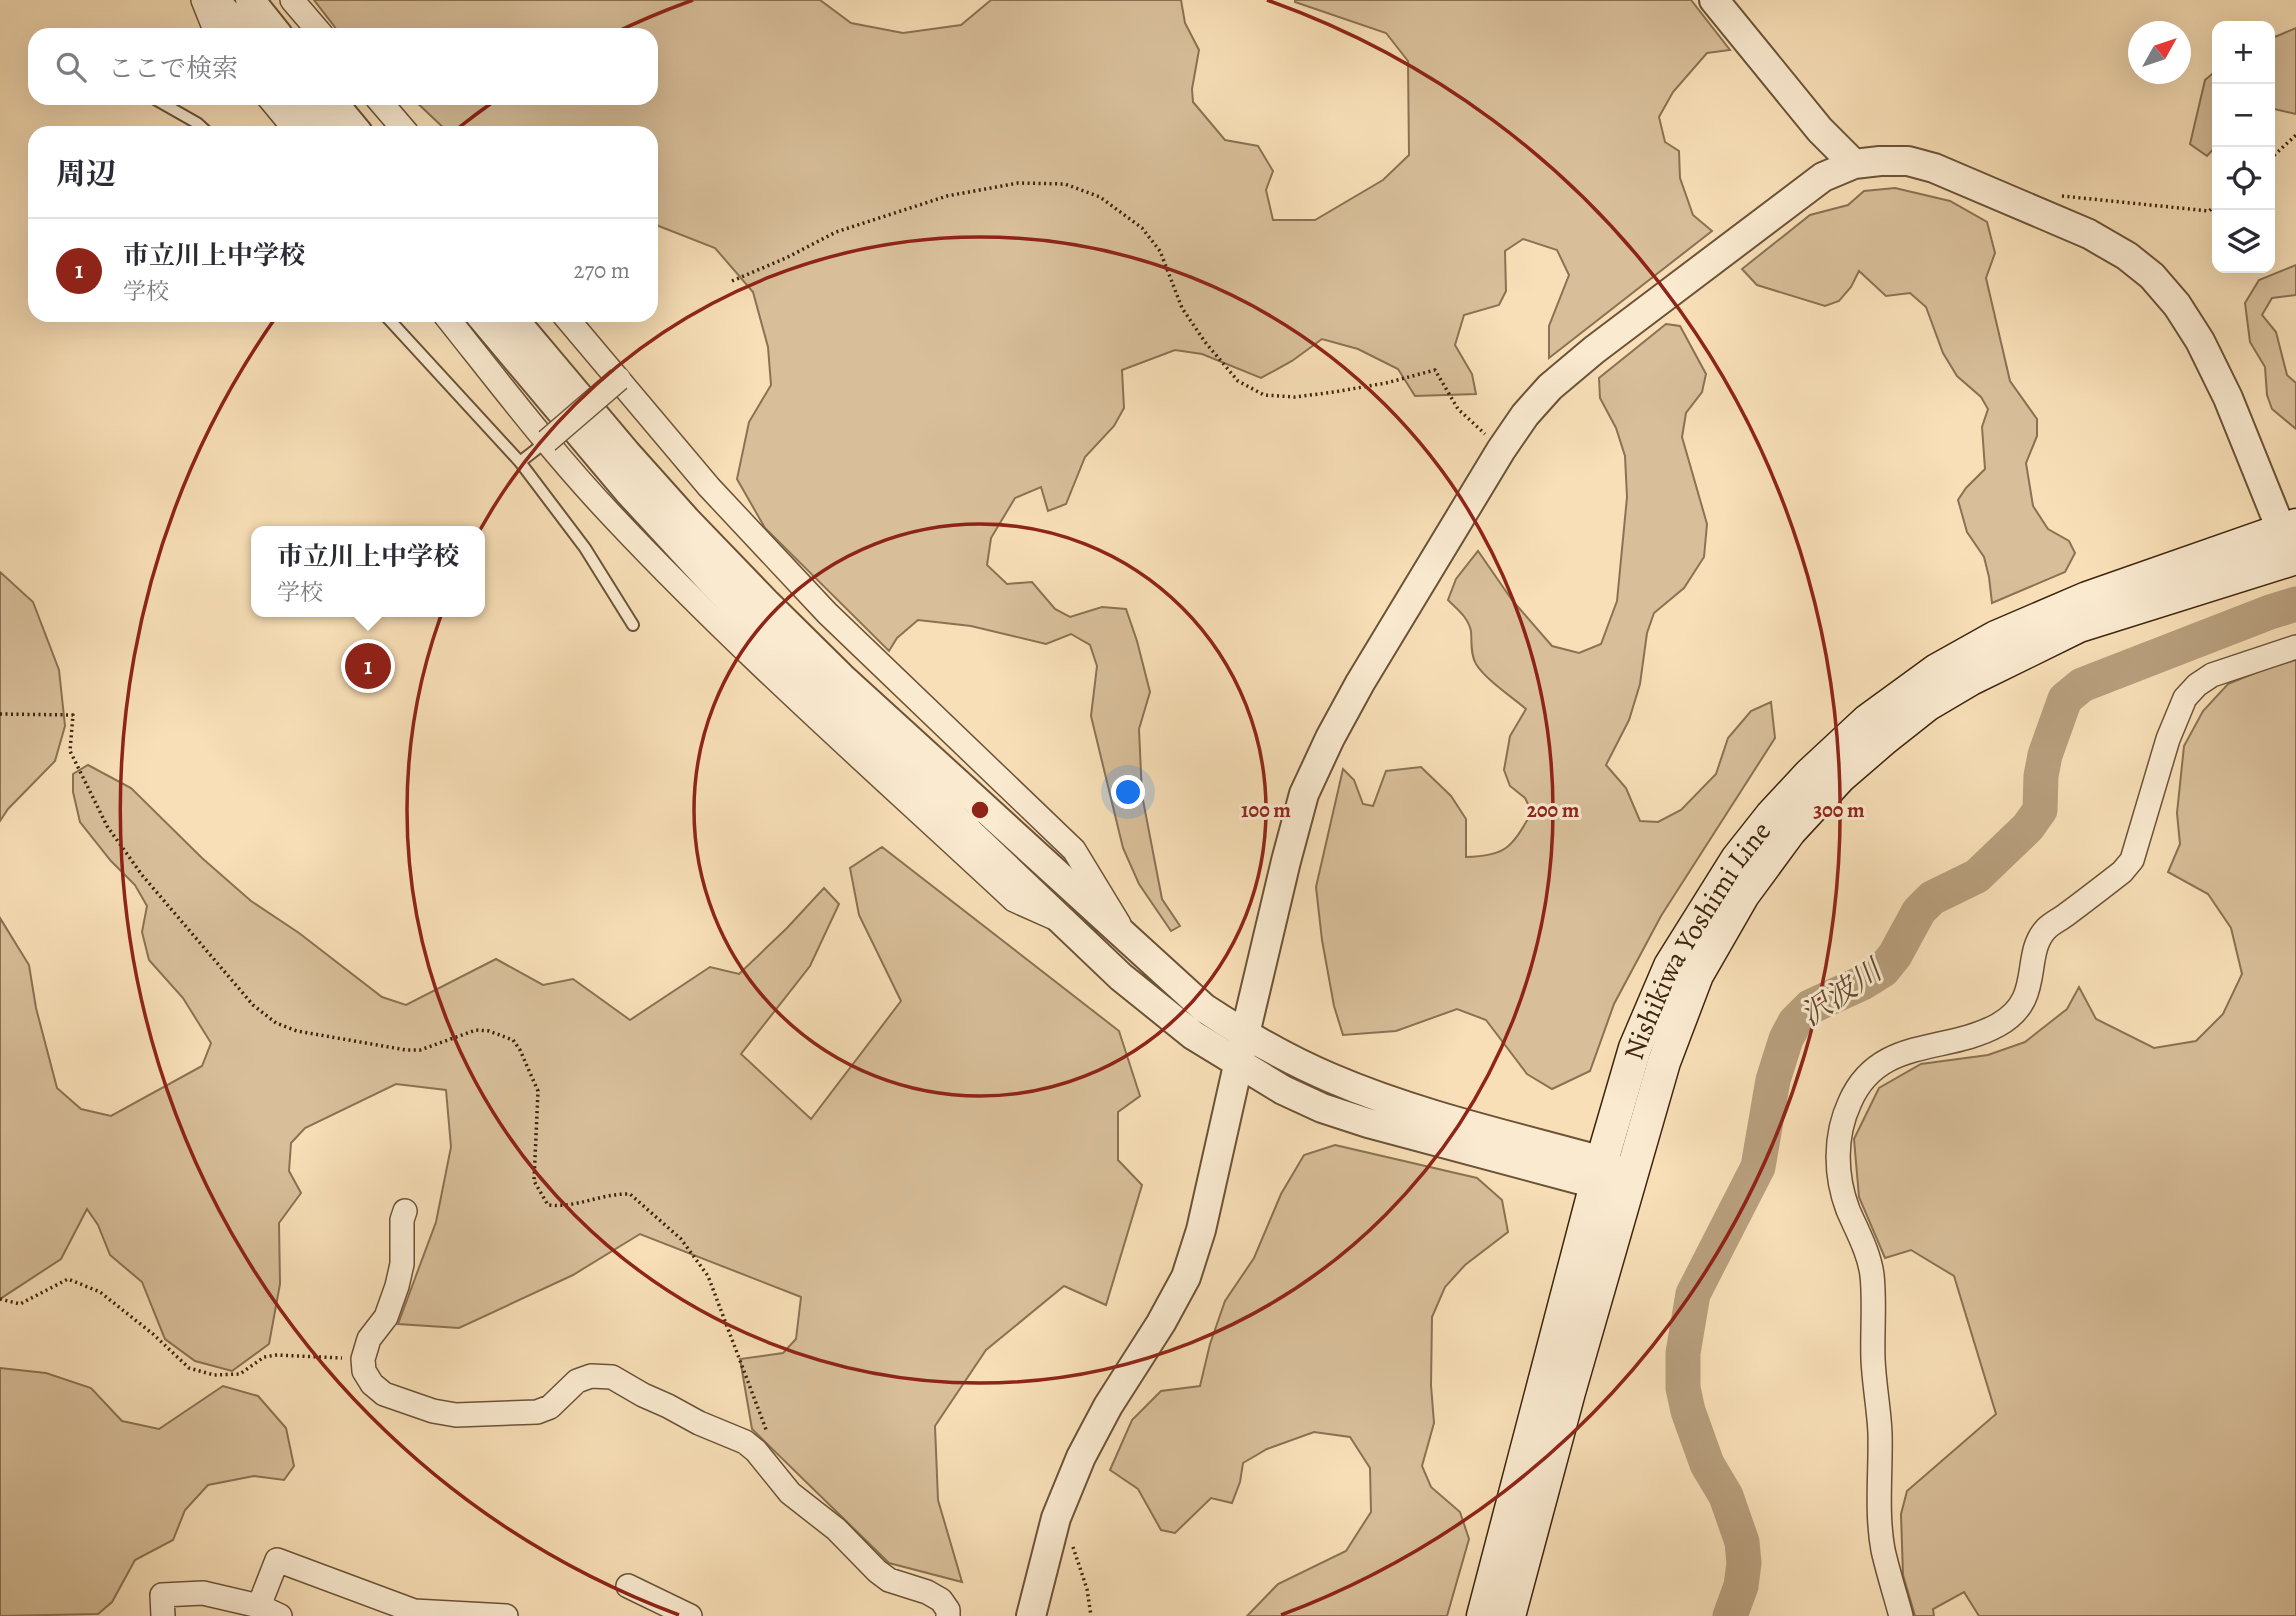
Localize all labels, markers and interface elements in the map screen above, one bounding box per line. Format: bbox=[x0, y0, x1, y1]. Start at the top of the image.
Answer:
north arrow bbox=[2128, 21, 2191, 84]
map controls bbox=[2212, 21, 2275, 273]
button: + bbox=[2212, 21, 2275, 84]
search box bbox=[28, 28, 658, 105]
icon: search bbox=[52, 48, 90, 86]
text: ここで検索 bbox=[108, 51, 238, 86]
button: − bbox=[2212, 84, 2275, 147]
button: locate bbox=[2212, 147, 2275, 210]
text: 周辺 bbox=[56, 154, 116, 194]
button: layers bbox=[2212, 210, 2275, 273]
text: 市立川上中学校 bbox=[123, 238, 305, 273]
text: 1 bbox=[75, 255, 83, 286]
text: 270 m bbox=[573, 255, 630, 286]
text: 学校 bbox=[123, 276, 169, 307]
popup bbox=[251, 526, 485, 617]
text: 市立川上中学校 bbox=[277, 539, 459, 574]
text: 学校 bbox=[277, 577, 323, 608]
pin: 1 bbox=[345, 640, 391, 692]
your location bbox=[1111, 775, 1145, 809]
text: 100 m bbox=[1241, 796, 1291, 824]
text: 200 m bbox=[1527, 796, 1580, 824]
text: 300 m bbox=[1813, 796, 1865, 824]
centre of rings bbox=[968, 798, 992, 822]
street label: Nishikiwa Yoshimi Line bbox=[1615, 813, 1780, 1064]
water label: 沢波川 bbox=[1793, 949, 1892, 1035]

